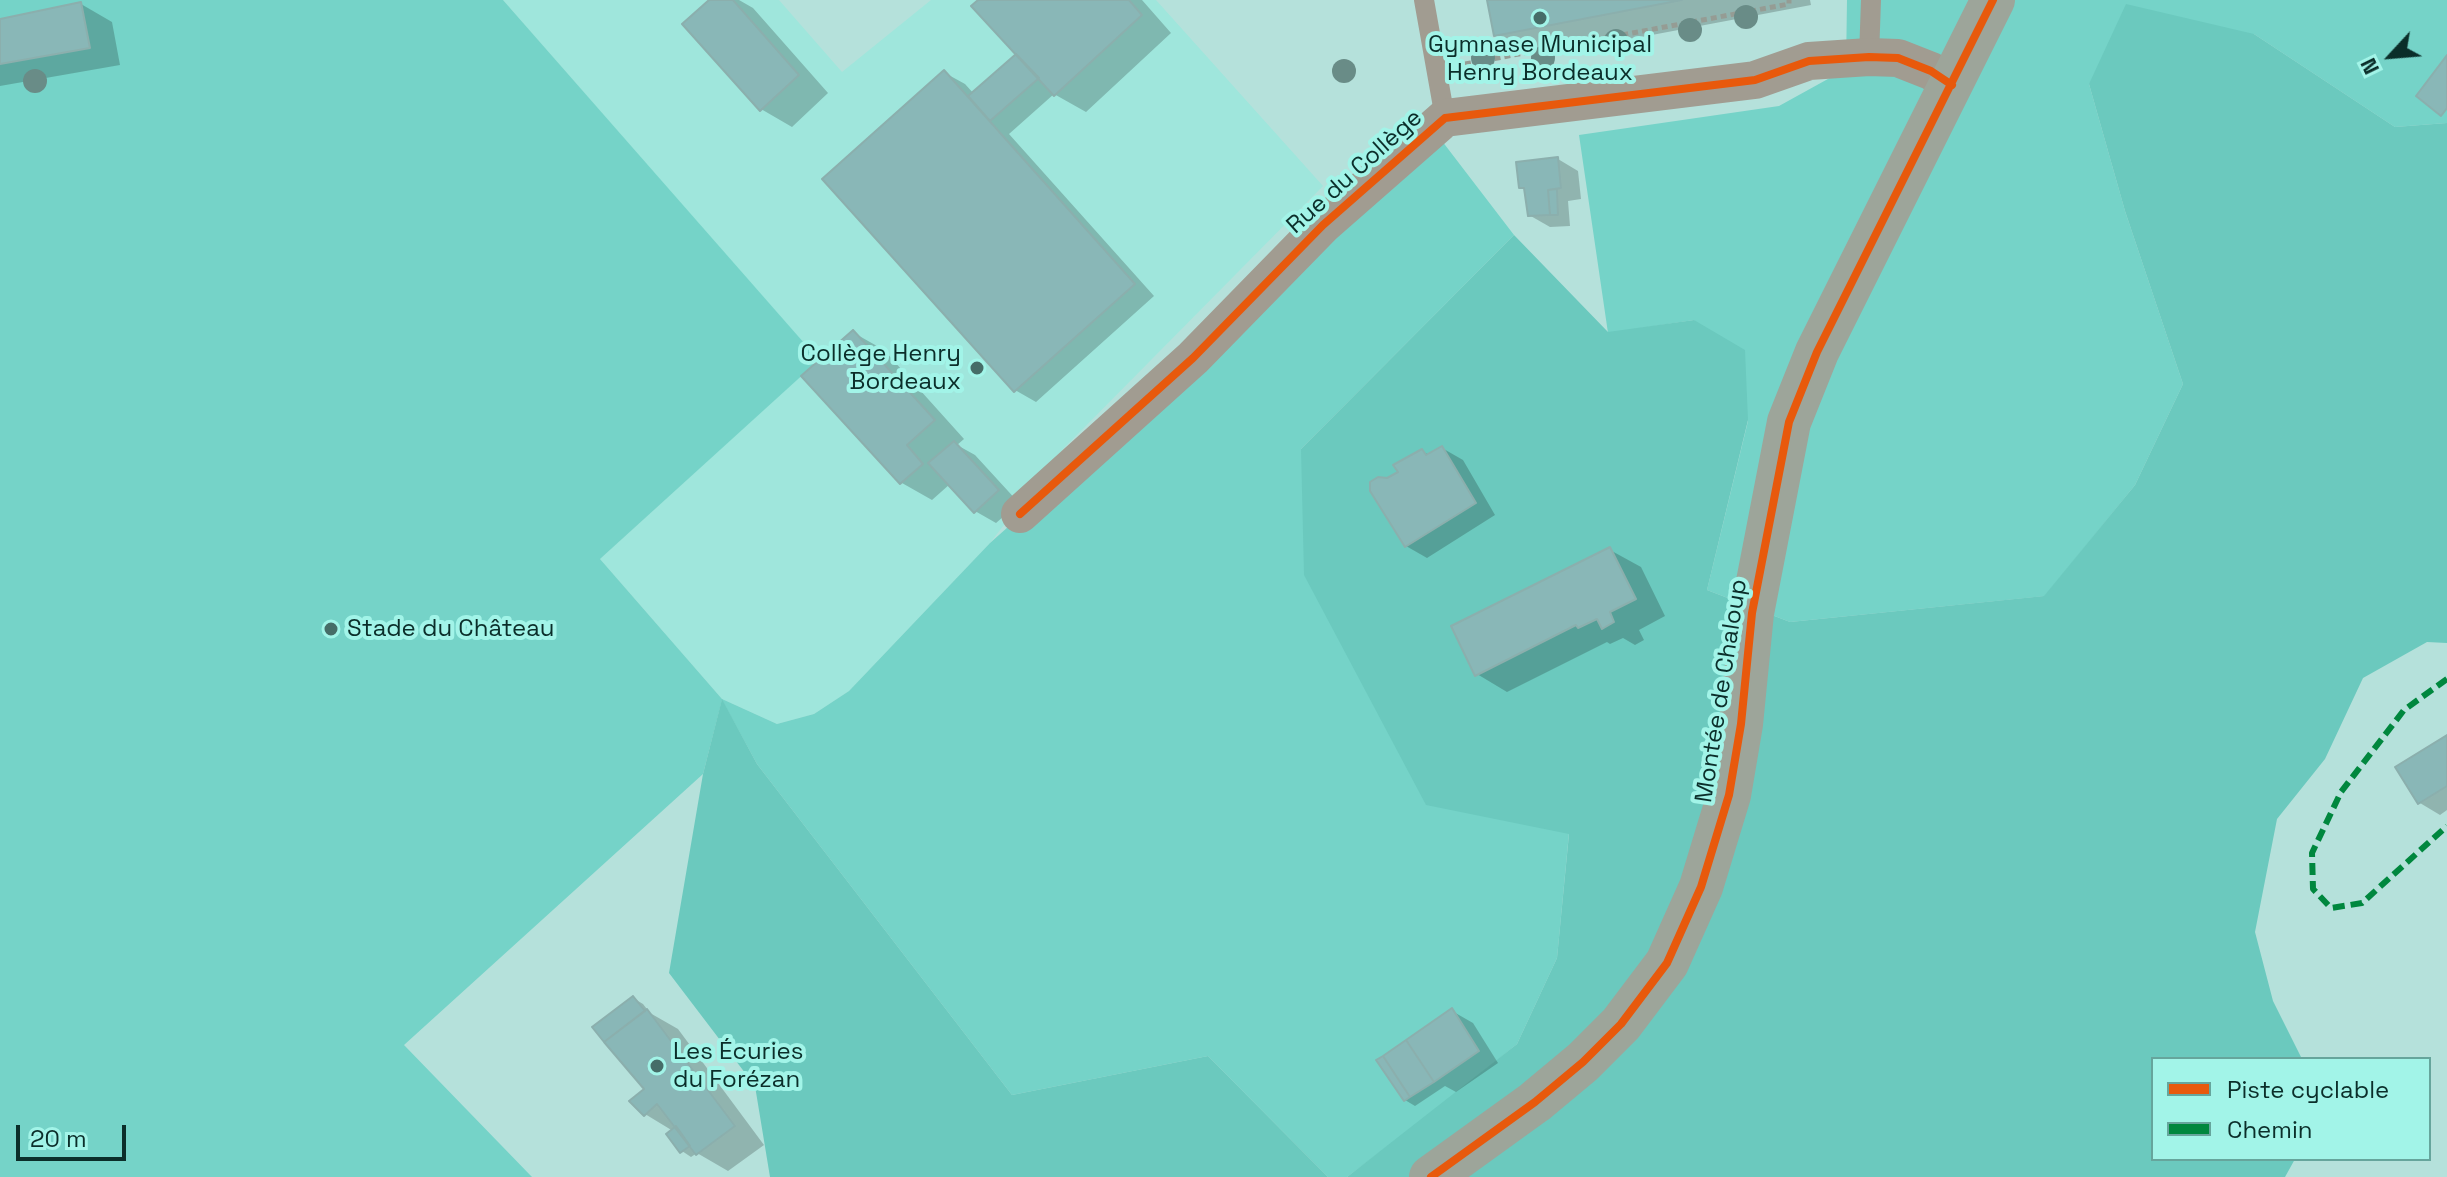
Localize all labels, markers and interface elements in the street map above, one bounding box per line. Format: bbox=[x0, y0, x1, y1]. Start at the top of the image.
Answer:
marker: Gymnase Municipal Henry Bordeaux bbox=[1531, 9, 1549, 27]
north arrow bbox=[2351, 16, 2431, 96]
place label: Gymnase Municipal Henry Bordeaux bbox=[1428, 31, 1652, 87]
text: N bbox=[2354, 54, 2385, 79]
street label: Rue du Collège bbox=[1281, 104, 1429, 240]
place label: Collège Henry Bordeaux bbox=[801, 340, 961, 396]
marker: Collège Henry Bordeaux bbox=[968, 359, 986, 377]
street label: Montée de Chaloup bbox=[1690, 577, 1754, 805]
place label: Stade du Château bbox=[347, 615, 554, 643]
marker: Stade du Château bbox=[322, 620, 340, 638]
place label: Les Écuries du Forézan bbox=[673, 1038, 803, 1094]
marker: Les Écuries du Forézan bbox=[648, 1057, 666, 1075]
legend bbox=[2151, 1057, 2431, 1161]
text: Piste cyclable bbox=[2227, 1074, 2389, 1105]
scale bar bbox=[20, 1109, 130, 1159]
text: Chemin bbox=[2227, 1114, 2313, 1145]
text: 20 m bbox=[30, 1123, 87, 1154]

